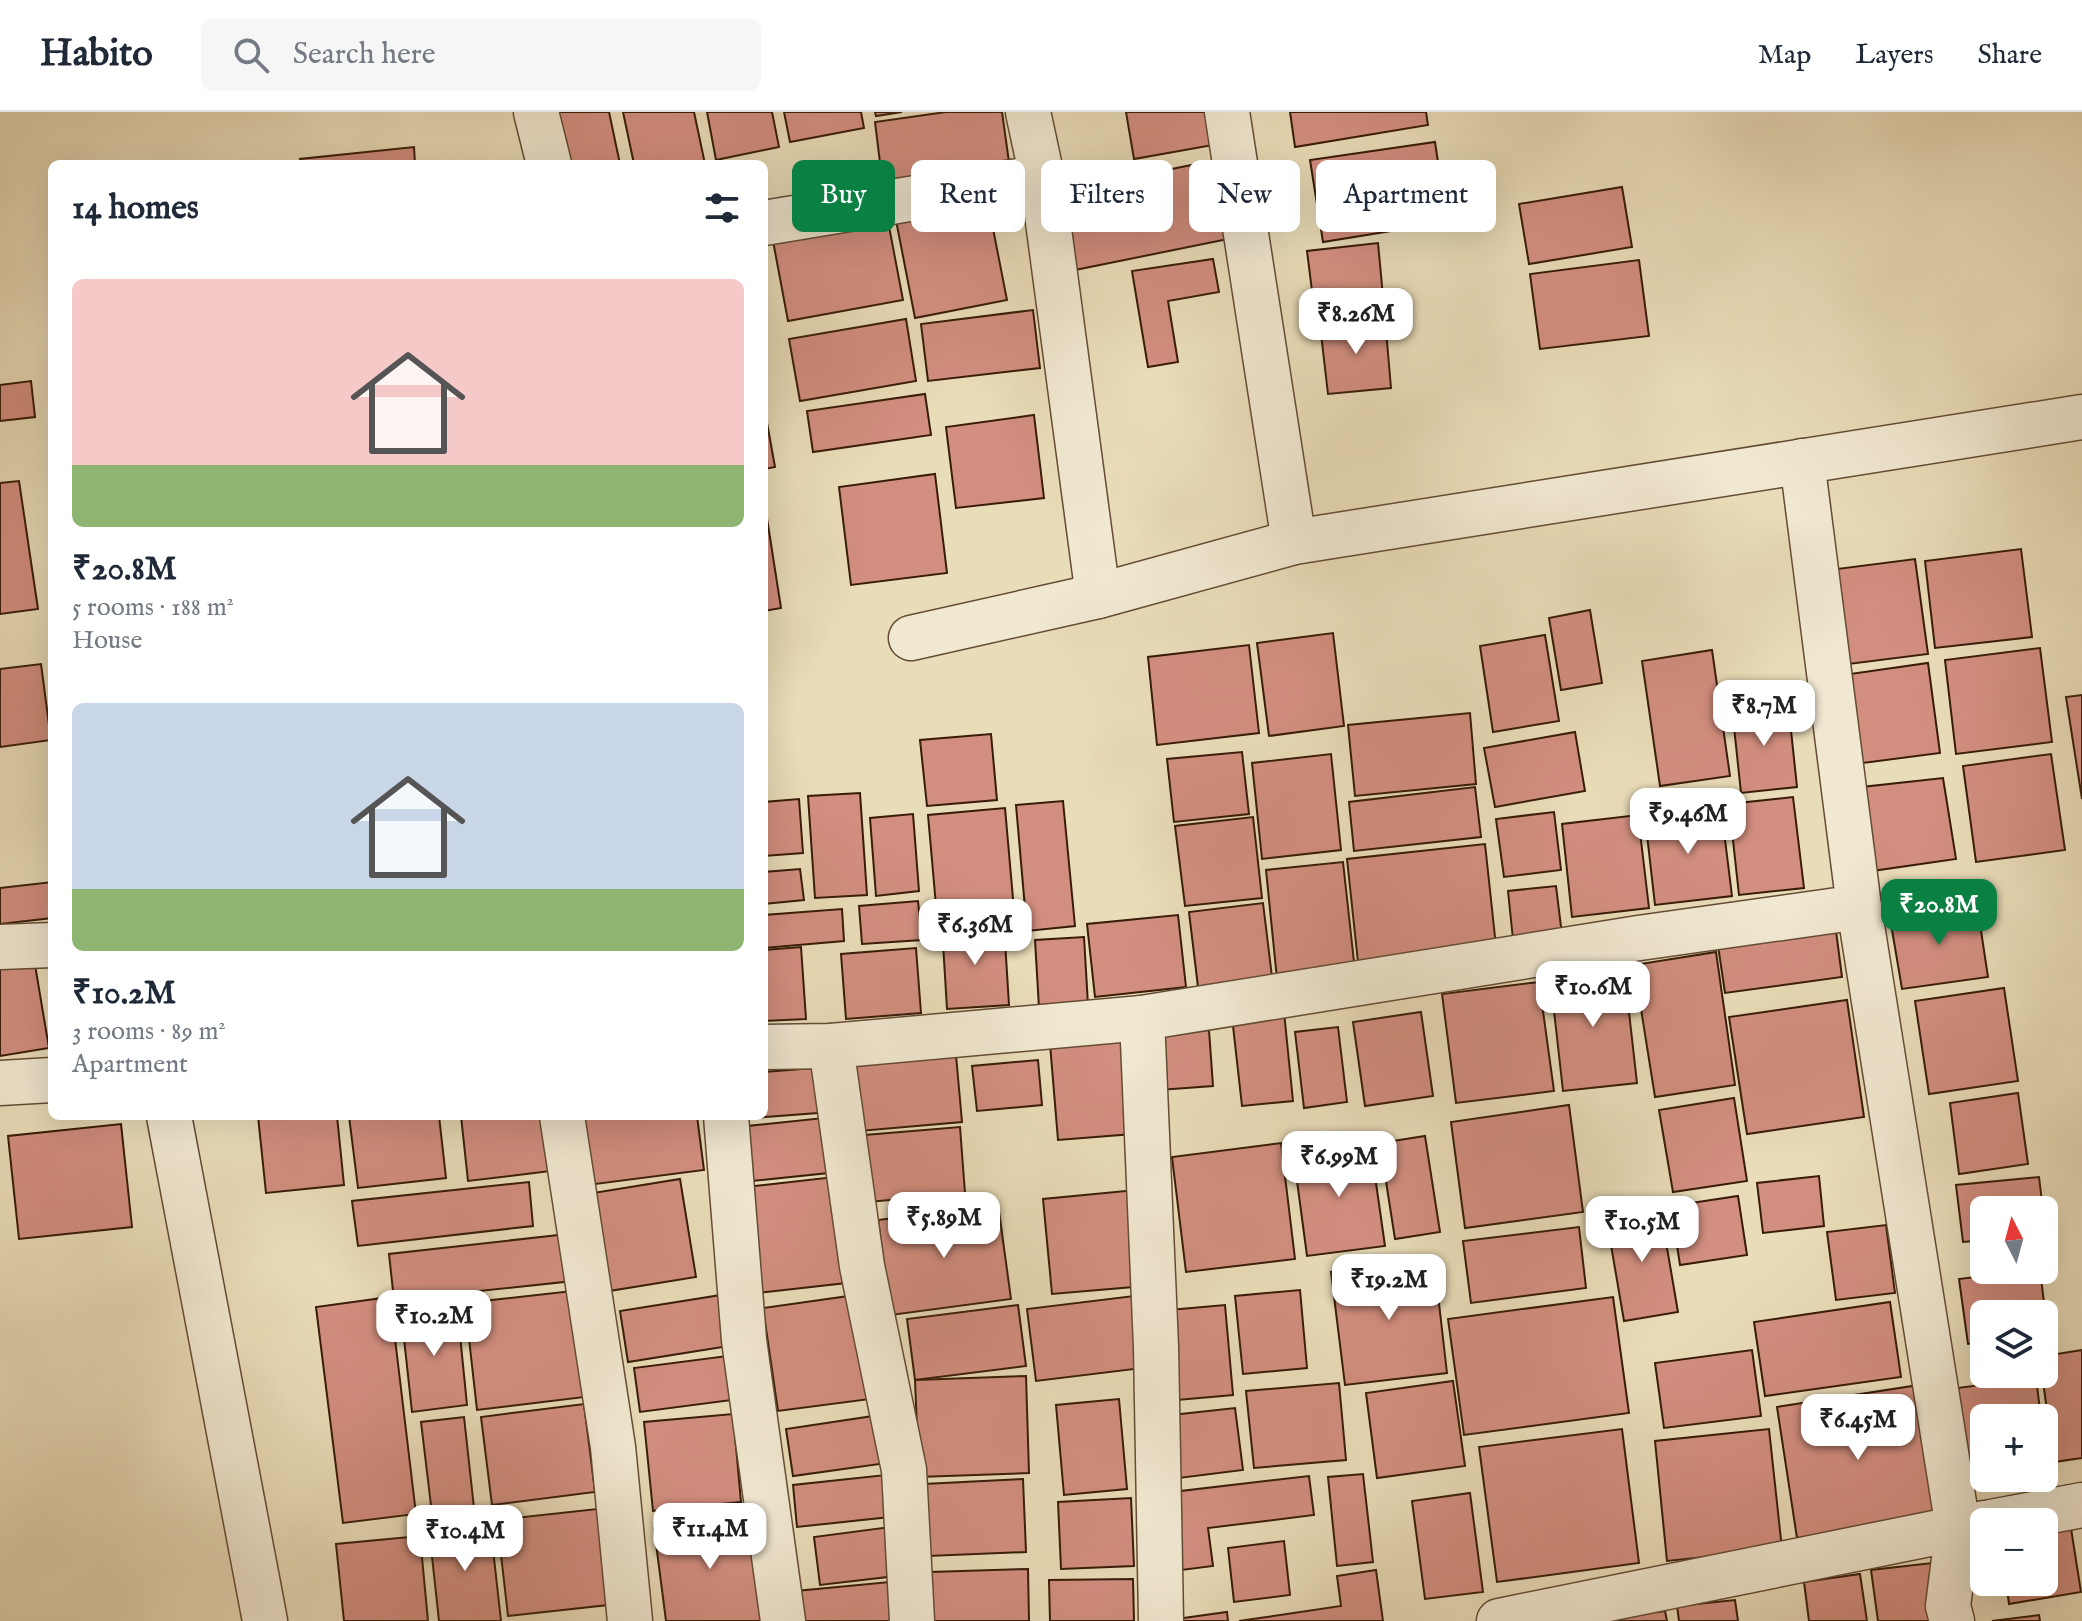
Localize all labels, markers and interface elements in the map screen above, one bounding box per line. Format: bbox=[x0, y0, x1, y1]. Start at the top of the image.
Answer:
search box bbox=[201, 19, 761, 91]
text: Habito bbox=[40, 31, 153, 79]
icon: search bbox=[229, 33, 273, 77]
text: Search here bbox=[293, 36, 436, 74]
text: Map bbox=[1758, 38, 1811, 73]
text: Layers bbox=[1855, 38, 1934, 73]
text: Share bbox=[1978, 38, 2042, 73]
chip: Buy bbox=[792, 160, 895, 232]
chip: Rent bbox=[911, 160, 1025, 232]
chip: Filters bbox=[1041, 160, 1173, 232]
chip: New bbox=[1189, 160, 1300, 232]
chip: Apartment bbox=[1316, 160, 1496, 232]
icon: filters bbox=[700, 186, 744, 230]
text: 14 homes bbox=[72, 187, 199, 230]
pin: ₹8.26M bbox=[1291, 288, 1421, 356]
text: ₹8.26M bbox=[1317, 297, 1395, 330]
icon: home bbox=[336, 331, 480, 475]
text: ₹20.8M bbox=[72, 548, 177, 591]
text: 5 rooms · 188 m² bbox=[72, 591, 234, 624]
text: House bbox=[72, 624, 142, 657]
pin: ₹8.7M bbox=[1708, 680, 1820, 748]
text: ₹8.7M bbox=[1731, 689, 1797, 722]
icon: home bbox=[336, 755, 480, 899]
pin: ₹9.46M bbox=[1623, 788, 1753, 856]
text: ₹9.46M bbox=[1648, 797, 1728, 830]
pin: ₹20.8M bbox=[1874, 879, 2004, 947]
text: ₹20.8M bbox=[1899, 888, 1979, 921]
pin: ₹6.36M bbox=[910, 899, 1040, 967]
text: ₹6.36M bbox=[937, 908, 1013, 941]
pin: ₹10.6M bbox=[1528, 961, 1658, 1029]
text: ₹10.6M bbox=[1554, 970, 1632, 1003]
text: ₹10.2M bbox=[72, 972, 176, 1015]
text: 3 rooms · 89 m² bbox=[72, 1015, 226, 1048]
text: Apartment bbox=[72, 1048, 188, 1081]
pin: ₹6.99M bbox=[1274, 1131, 1404, 1199]
text: ₹6.99M bbox=[1300, 1140, 1378, 1173]
pin: ₹5.89M bbox=[879, 1192, 1009, 1260]
pin: ₹10.5M bbox=[1577, 1196, 1707, 1264]
north arrow bbox=[1970, 1196, 2058, 1284]
map controls bbox=[1970, 1196, 2058, 1596]
text: ₹5.89M bbox=[906, 1201, 982, 1234]
text: ₹10.5M bbox=[1604, 1205, 1680, 1238]
pin: ₹19.2M bbox=[1324, 1254, 1454, 1322]
text: ₹19.2M bbox=[1350, 1263, 1428, 1296]
pin: ₹10.2M bbox=[369, 1290, 499, 1358]
text: ₹10.2M bbox=[394, 1299, 474, 1332]
button: layers bbox=[1970, 1300, 2058, 1388]
pin: ₹6.45M bbox=[1793, 1394, 1923, 1462]
text: ₹6.45M bbox=[1819, 1403, 1897, 1436]
button: + bbox=[1970, 1404, 2058, 1492]
pin: ₹11.4M bbox=[645, 1503, 775, 1571]
pin: ₹10.4M bbox=[400, 1505, 530, 1573]
button: − bbox=[1970, 1508, 2058, 1596]
text: ₹11.4M bbox=[671, 1512, 749, 1545]
text: ₹10.4M bbox=[425, 1514, 505, 1547]

